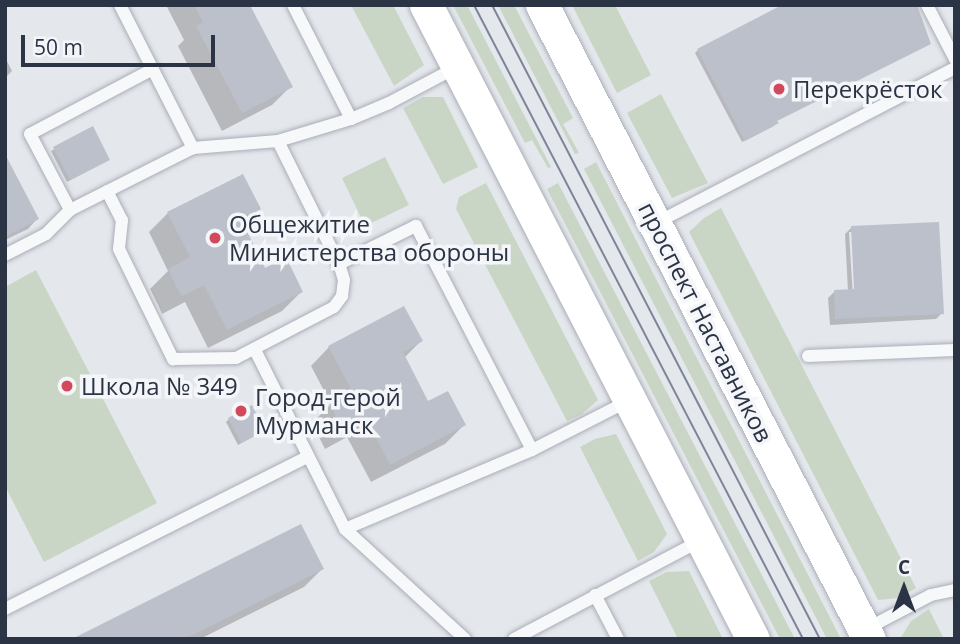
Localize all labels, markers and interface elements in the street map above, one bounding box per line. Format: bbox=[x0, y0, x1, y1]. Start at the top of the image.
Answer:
scale bar bbox=[24, 21, 219, 65]
text: 50 m bbox=[34, 33, 83, 61]
place label: Перекрёсток bbox=[793, 75, 942, 103]
marker: Перекрёсток bbox=[771, 81, 787, 97]
street label: проспект Наставников bbox=[633, 197, 779, 447]
place label: Общежитие Министерства обороны bbox=[229, 210, 509, 266]
marker: Общежитие Министерства обороны bbox=[207, 230, 223, 246]
place label: Школа № 349 bbox=[81, 372, 238, 400]
marker: Школа № 349 bbox=[59, 378, 75, 394]
place label: Город-герой Мурманск bbox=[255, 383, 401, 439]
marker: Город-герой Мурманск bbox=[233, 403, 249, 419]
north arrow bbox=[869, 553, 939, 623]
text: С bbox=[898, 554, 910, 580]

